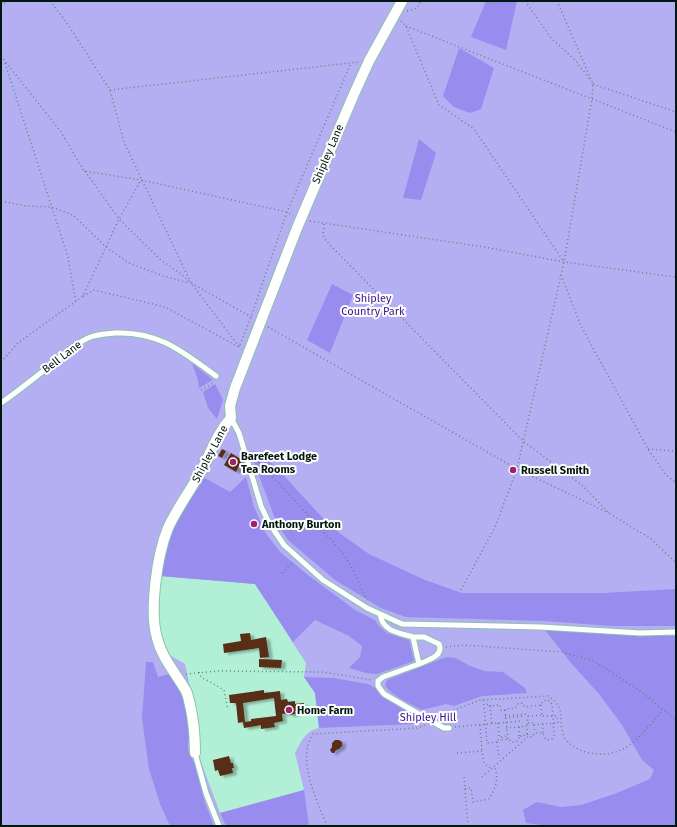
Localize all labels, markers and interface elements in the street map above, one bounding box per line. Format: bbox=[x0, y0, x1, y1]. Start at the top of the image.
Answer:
street label: Shipley Lane bbox=[310, 122, 346, 186]
park label: Shipley Country Park bbox=[341, 292, 405, 318]
street label: Bell Lane bbox=[40, 338, 84, 376]
street label: Shipley Lane bbox=[189, 423, 231, 485]
place label: Barefeet Lodge Tea Rooms bbox=[241, 450, 317, 476]
marker: Barefeet Lodge Tea Rooms bbox=[228, 457, 238, 467]
place label: Russell Smith bbox=[521, 464, 589, 477]
marker: Russell Smith bbox=[508, 465, 518, 475]
place label: Anthony Burton bbox=[261, 518, 341, 531]
marker: Anthony Burton bbox=[249, 519, 259, 529]
place label: Home Farm bbox=[297, 704, 353, 717]
marker: Home Farm bbox=[284, 705, 294, 715]
park label: Shipley Hill bbox=[400, 711, 456, 724]

